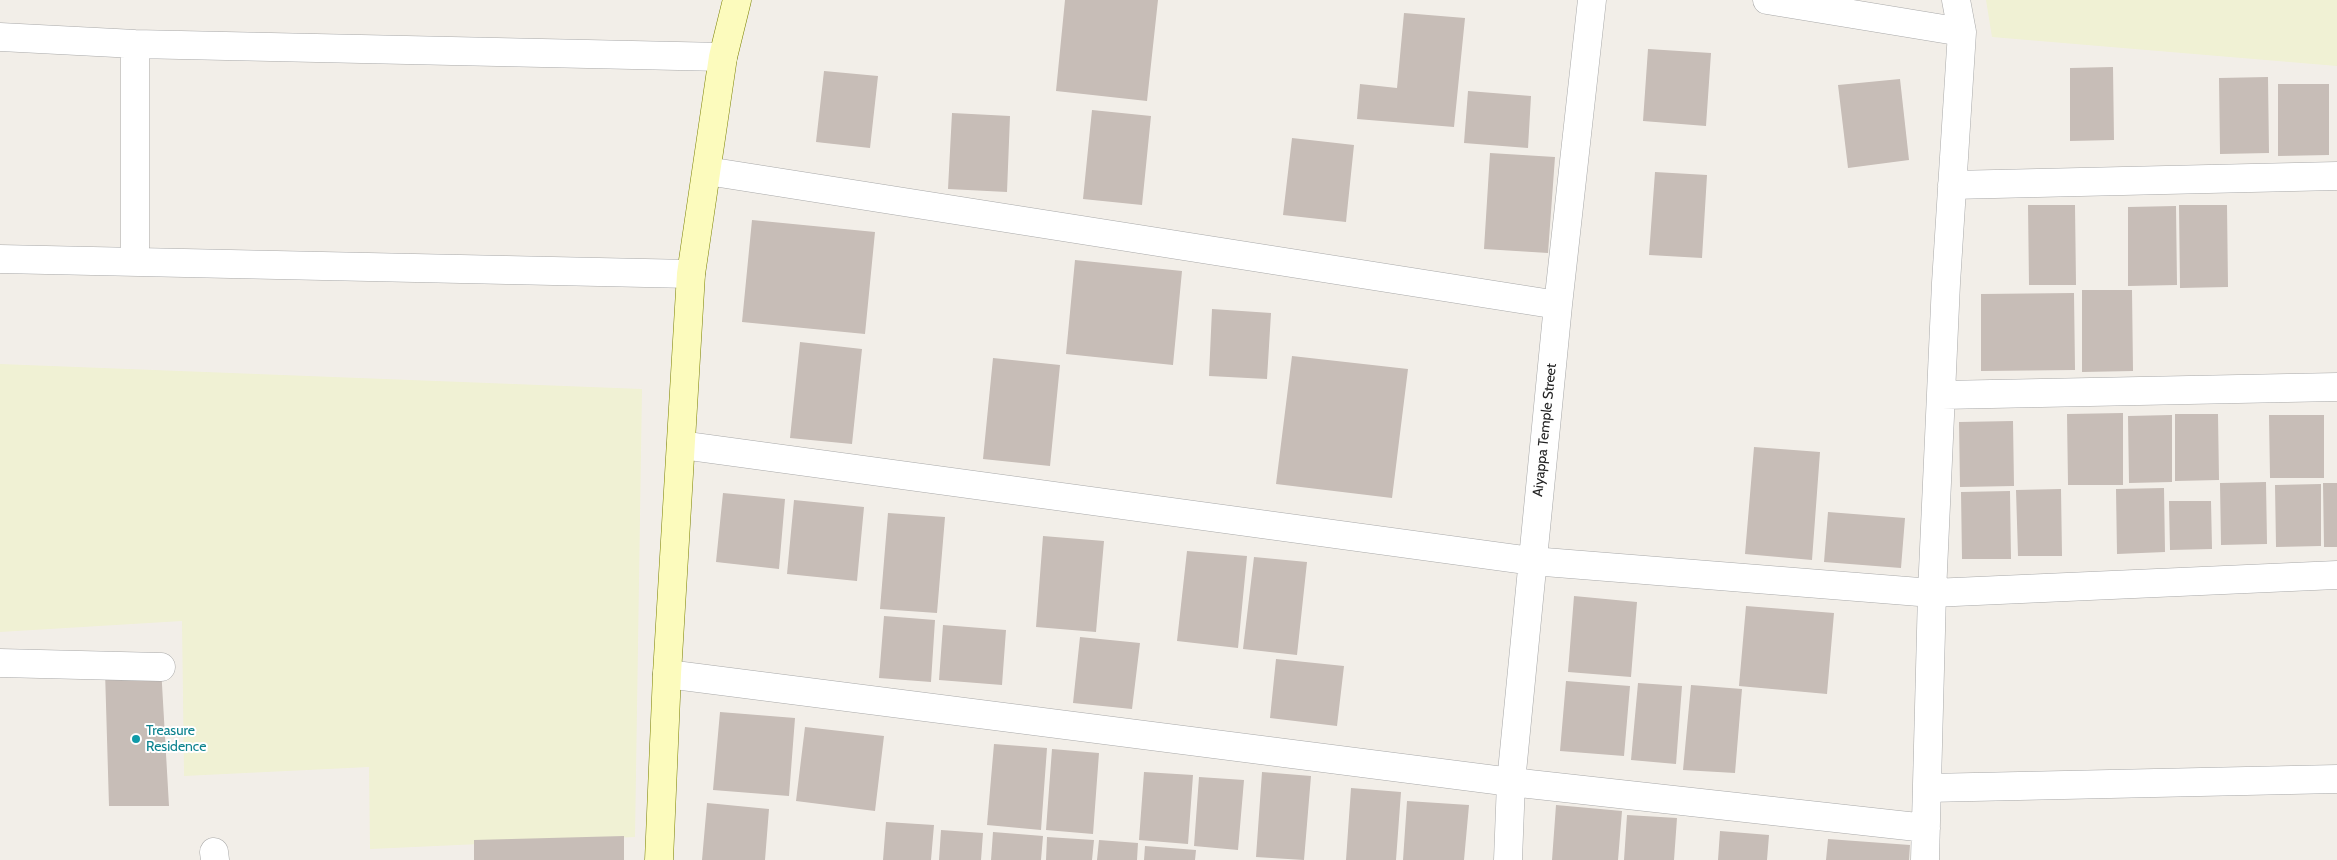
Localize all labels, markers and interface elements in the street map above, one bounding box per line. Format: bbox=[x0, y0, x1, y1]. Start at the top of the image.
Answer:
street label: Aiyappa Temple Street bbox=[1530, 363, 1560, 497]
place label: Treasure Residence bbox=[146, 723, 206, 756]
marker: Treasure Residence bbox=[130, 733, 142, 745]

